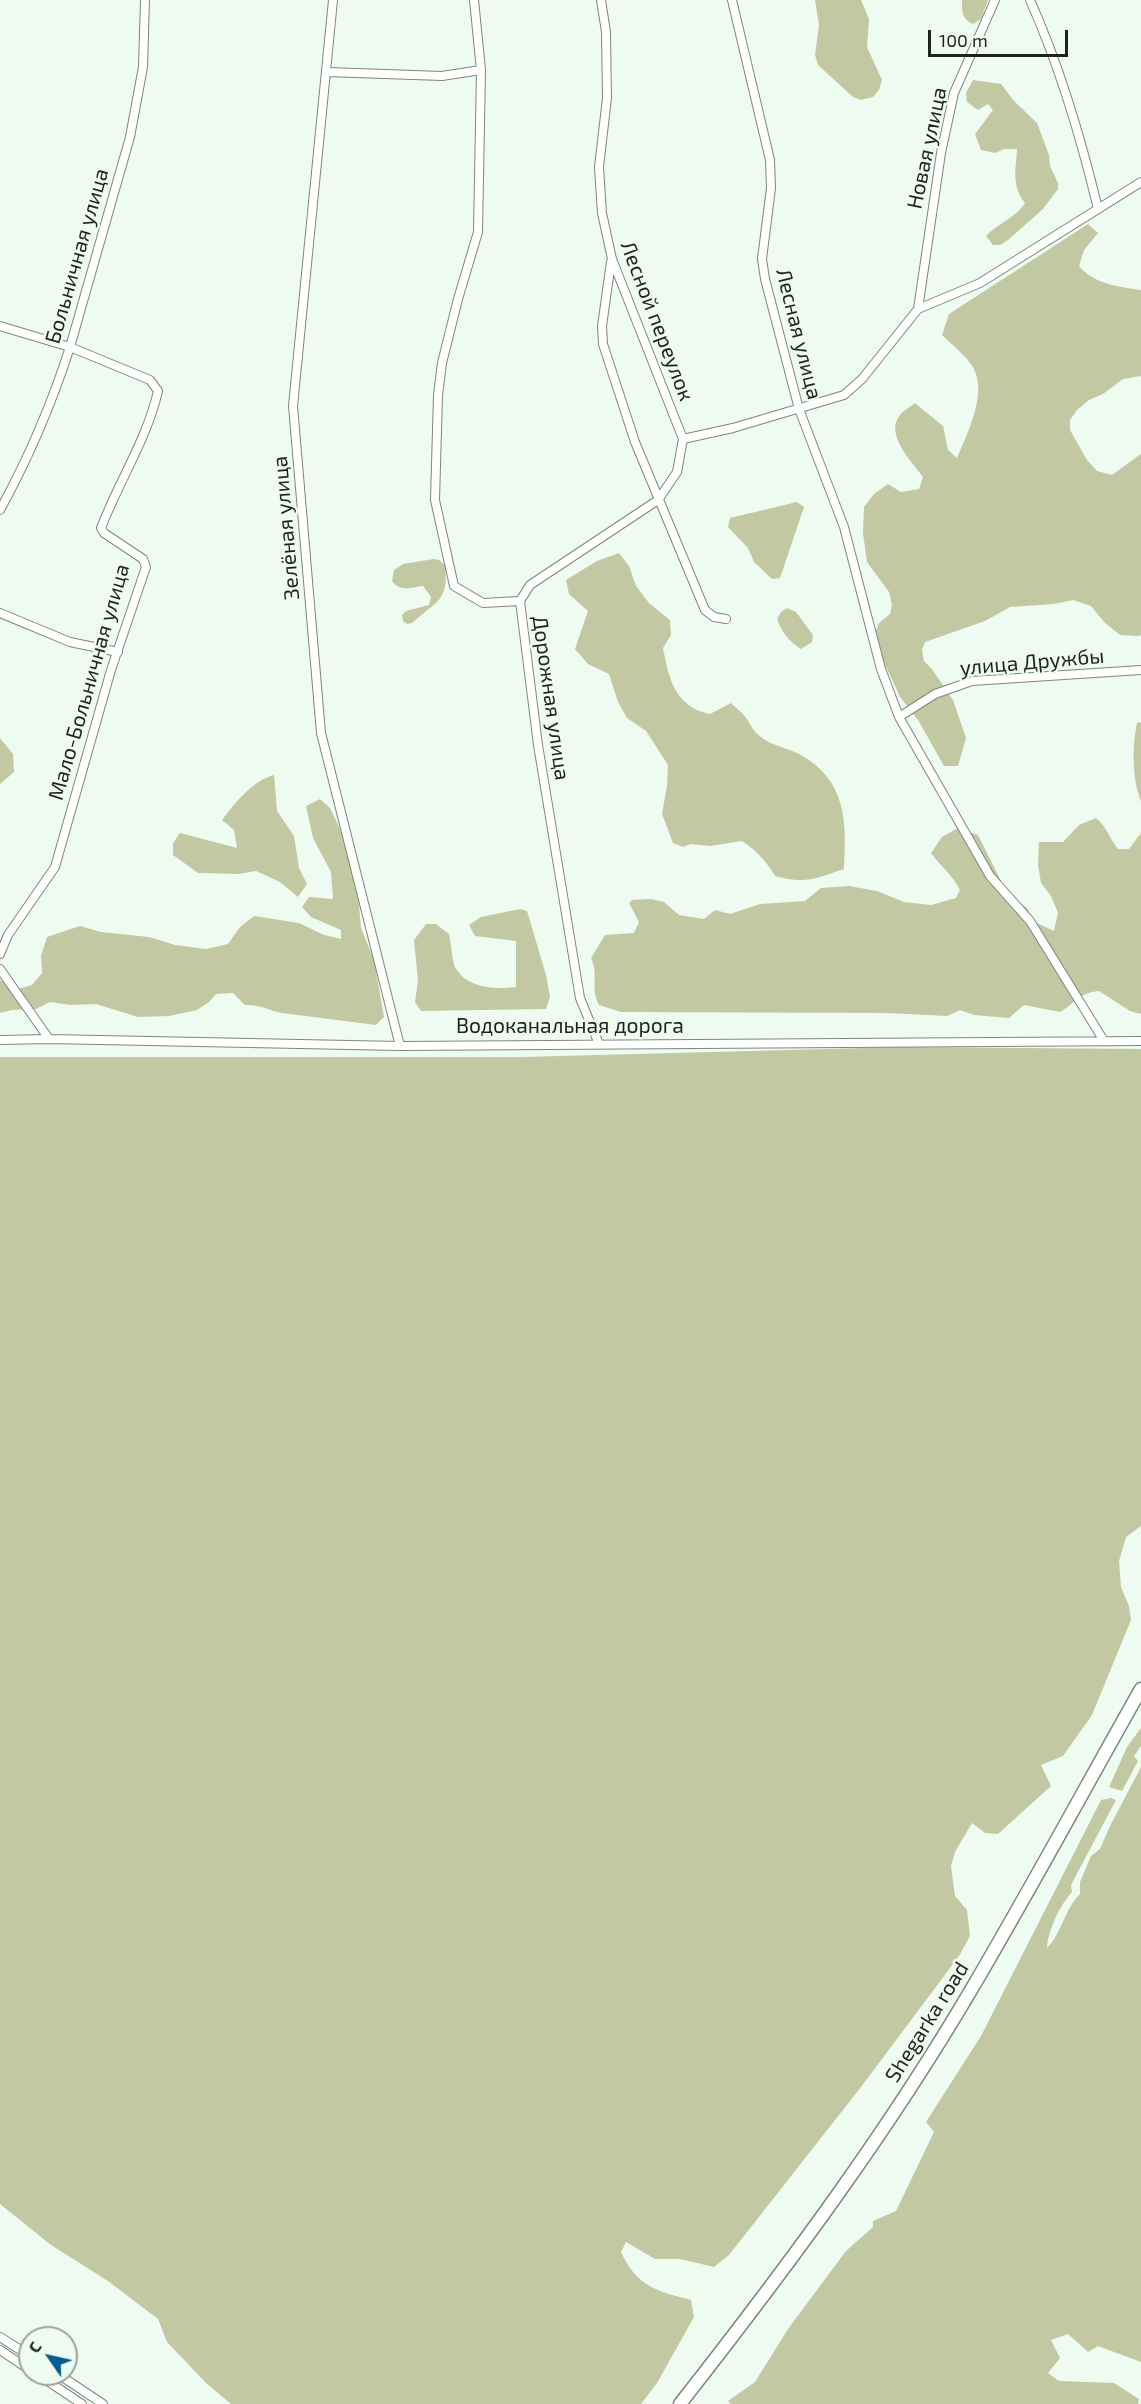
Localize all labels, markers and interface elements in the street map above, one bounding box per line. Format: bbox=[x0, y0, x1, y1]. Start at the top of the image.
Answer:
scale bar bbox=[931, 18, 1070, 56]
text: 100 m bbox=[939, 29, 988, 51]
street label: Новая улица bbox=[902, 85, 952, 211]
street label: Больничная улица bbox=[40, 165, 114, 347]
street label: Лесной переулок bbox=[615, 238, 699, 404]
street label: Лесная улица bbox=[771, 266, 827, 402]
street label: Зелёная улица bbox=[267, 455, 305, 601]
street label: Мало-Больничная улица bbox=[43, 561, 135, 803]
street label: Дорожная улица bbox=[527, 614, 575, 782]
street label: улица Дружбы bbox=[959, 643, 1105, 681]
street label: Водоканальная дорога bbox=[456, 1013, 684, 1039]
street label: Shegarka road bbox=[880, 1957, 974, 2087]
north arrow bbox=[18, 2326, 78, 2386]
text: С bbox=[24, 2338, 45, 2356]

